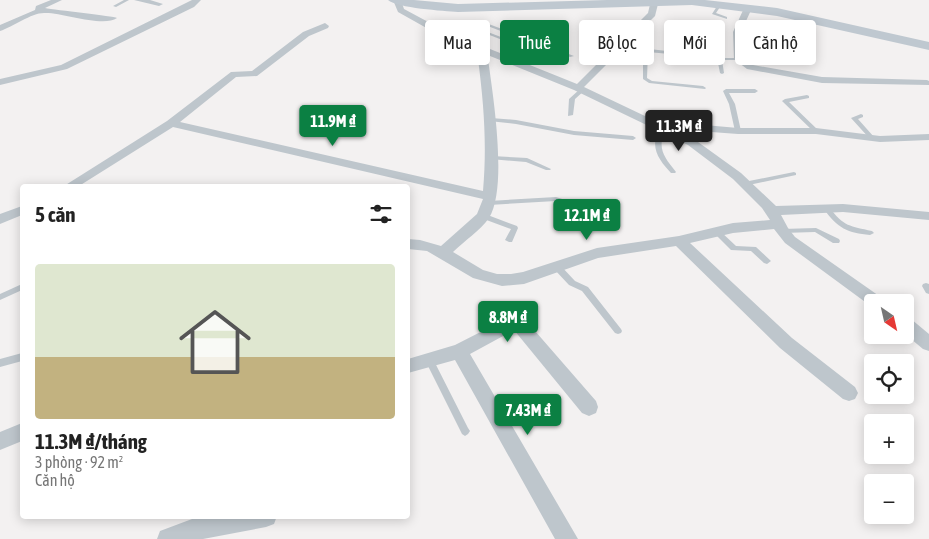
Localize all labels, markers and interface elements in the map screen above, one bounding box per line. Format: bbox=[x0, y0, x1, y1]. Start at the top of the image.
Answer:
chip: Mua bbox=[425, 20, 490, 65]
chip: Thuê bbox=[500, 20, 569, 65]
chip: Bộ lọc bbox=[579, 20, 654, 65]
chip: Mới bbox=[664, 20, 725, 65]
chip: Căn hộ bbox=[735, 20, 816, 65]
pin: 11.9M ₫ bbox=[287, 104, 379, 147]
pin: 11.3M ₫ bbox=[633, 110, 725, 152]
text: 11.9M ₫ bbox=[310, 112, 356, 130]
text: 11.3M ₫ bbox=[656, 117, 702, 135]
pin: 12.1M ₫ bbox=[541, 198, 633, 241]
icon: filters bbox=[367, 200, 395, 228]
text: 5 căn bbox=[35, 202, 75, 226]
text: 12.1M ₫ bbox=[564, 206, 610, 224]
north arrow bbox=[864, 294, 914, 344]
map controls bbox=[864, 294, 914, 524]
icon: home bbox=[170, 297, 260, 387]
pin: 8.8M ₫ bbox=[467, 300, 549, 343]
text: 8.8M ₫ bbox=[489, 308, 527, 326]
button: locate bbox=[864, 354, 914, 404]
pin: 7.43M ₫ bbox=[482, 394, 574, 436]
text: 7.43M ₫ bbox=[505, 401, 551, 419]
button: + bbox=[864, 414, 914, 464]
text: 11.3M ₫/tháng bbox=[35, 429, 147, 453]
text: 3 phòng · 92 m² bbox=[35, 453, 123, 471]
text: Căn hộ bbox=[35, 471, 75, 489]
button: − bbox=[864, 474, 914, 524]

